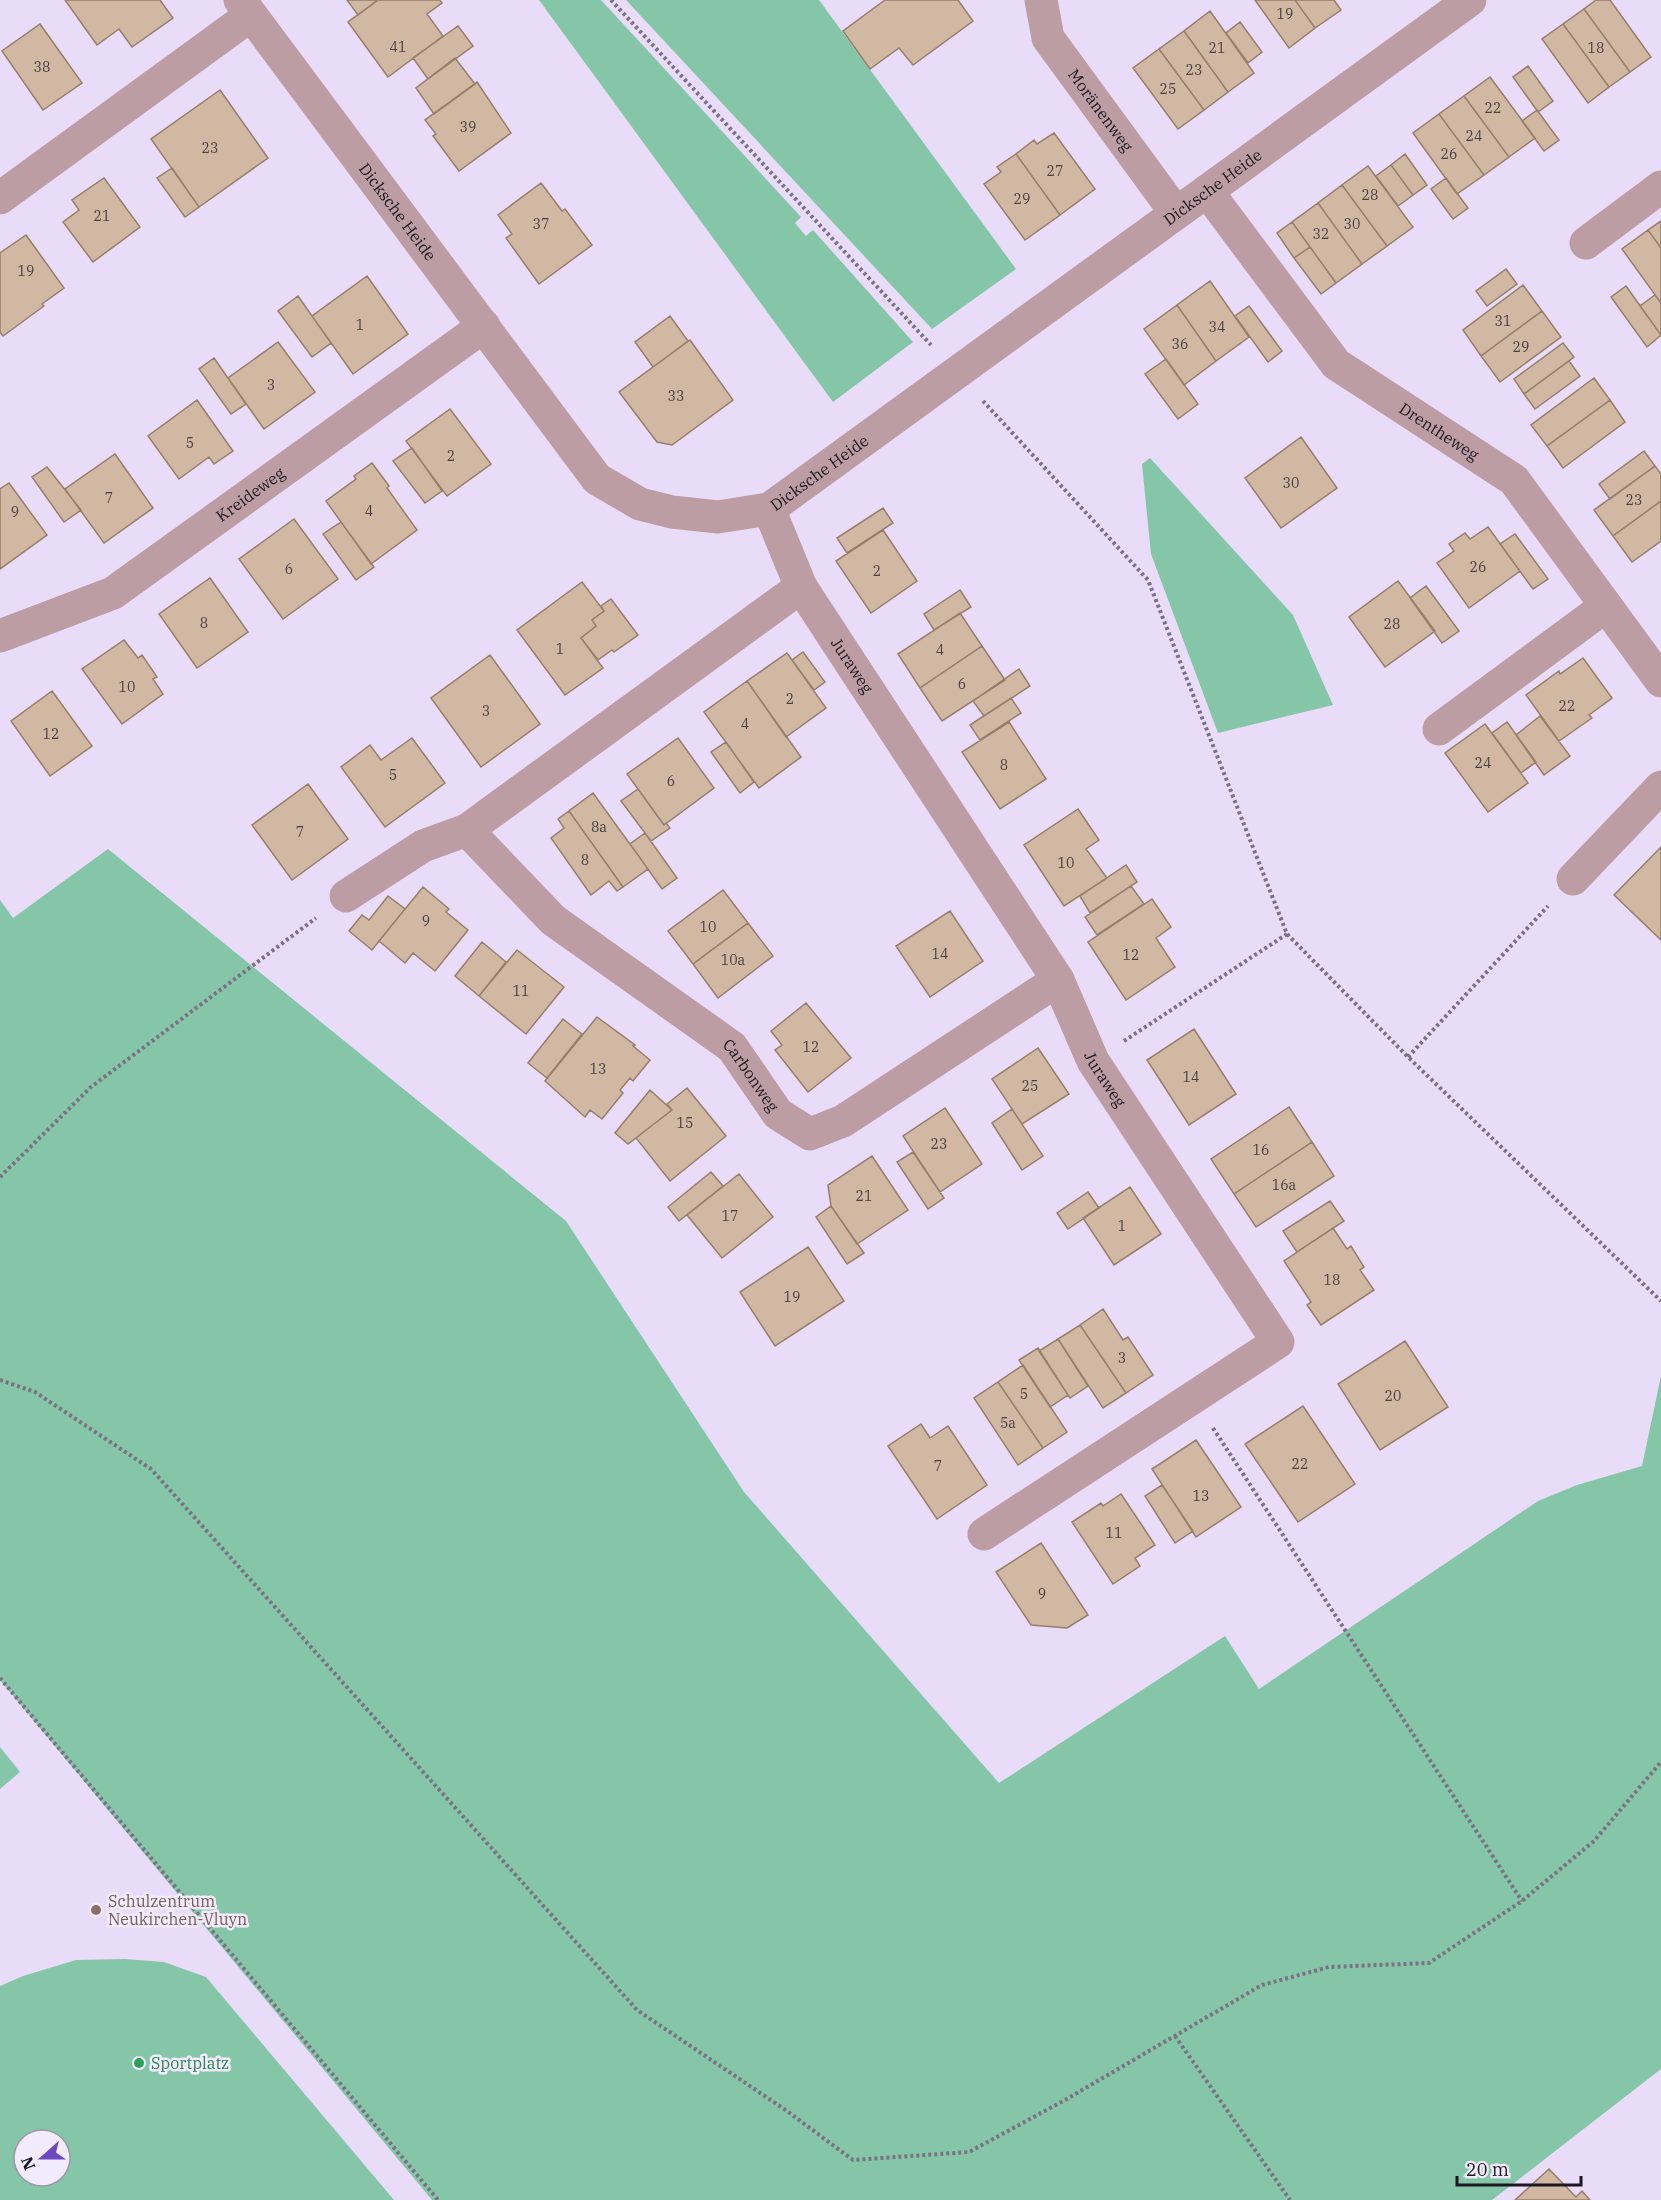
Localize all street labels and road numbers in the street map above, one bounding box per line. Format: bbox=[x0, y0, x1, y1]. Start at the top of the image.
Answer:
street label: Moränenweg bbox=[1064, 65, 1138, 156]
street label: Dicksche Heide bbox=[1159, 145, 1266, 229]
street label: Dicksche Heide bbox=[355, 159, 441, 265]
street label: Drentheweg bbox=[1396, 398, 1483, 465]
street label: Dicksche Heide bbox=[766, 430, 872, 515]
street label: Kreideweg bbox=[212, 463, 289, 526]
street label: Juraweg bbox=[827, 634, 878, 697]
street label: Carbonweg bbox=[719, 1034, 784, 1116]
street label: Juraweg bbox=[1080, 1048, 1131, 1111]

